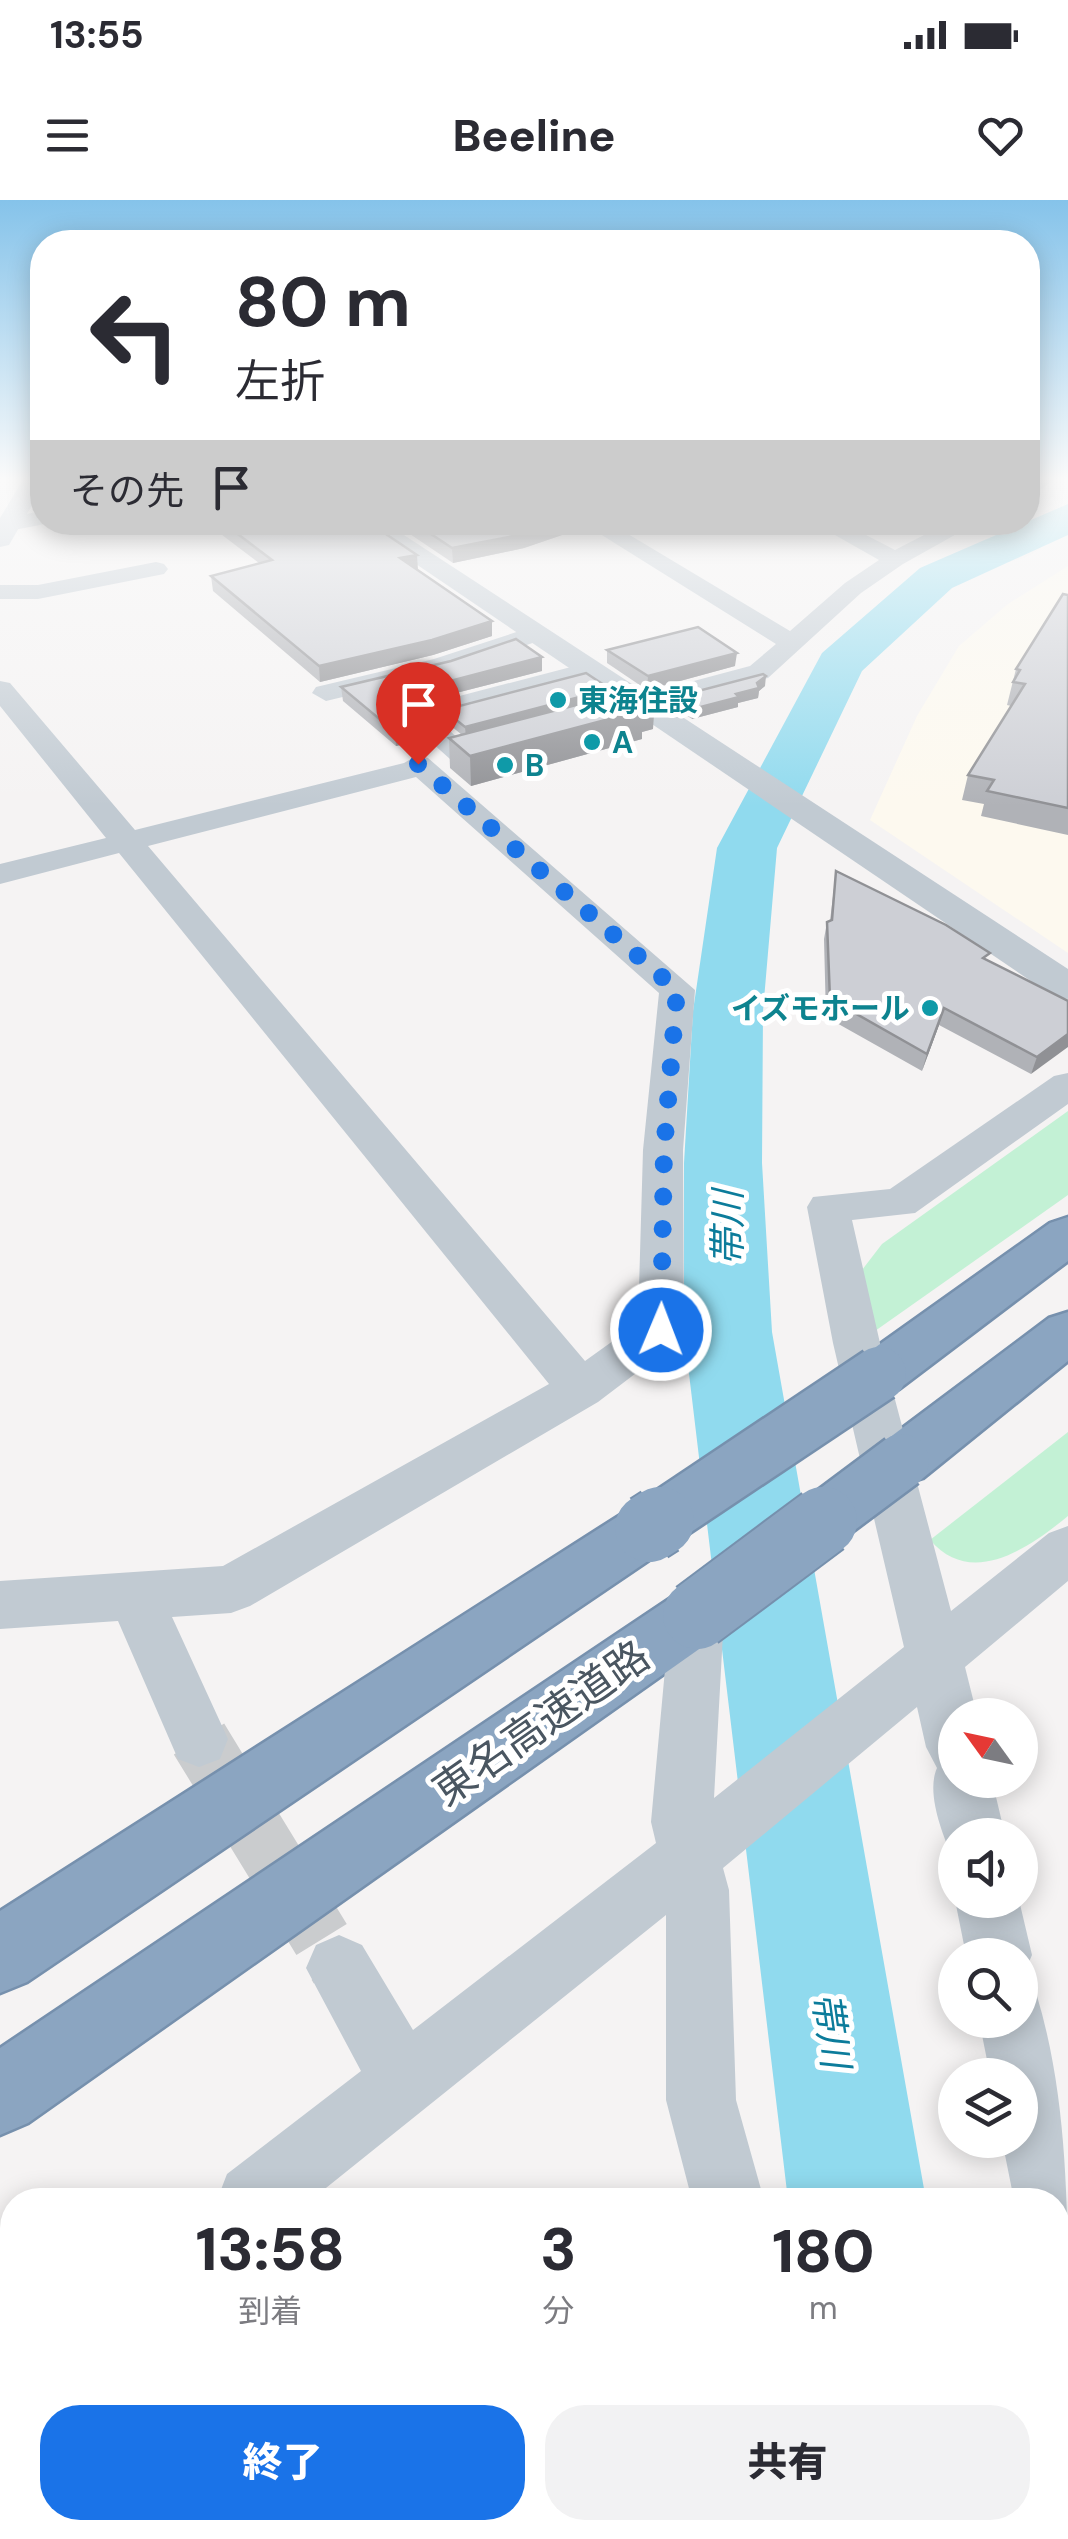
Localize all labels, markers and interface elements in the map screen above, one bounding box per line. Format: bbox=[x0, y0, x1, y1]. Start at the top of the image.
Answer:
text: 13:55 bbox=[50, 10, 144, 60]
text: Beeline bbox=[452, 106, 616, 165]
icon: menu bbox=[40, 108, 95, 163]
icon: heart bbox=[973, 108, 1028, 163]
text: 80 m bbox=[235, 257, 411, 348]
icon: left bbox=[70, 270, 200, 400]
text: 左折 bbox=[235, 352, 325, 411]
icon: arrive bbox=[204, 460, 259, 515]
text: その先 bbox=[70, 466, 184, 516]
pin bbox=[376, 662, 461, 765]
icon: arrive bbox=[391, 677, 446, 732]
place label: 東海住設 bbox=[578, 681, 698, 720]
marker: 東海住設 bbox=[547, 689, 569, 711]
place label: A bbox=[612, 723, 633, 762]
marker: A bbox=[581, 731, 603, 753]
place label: B bbox=[525, 746, 544, 785]
marker: B bbox=[494, 754, 516, 776]
place label: イズモホール bbox=[731, 989, 910, 1028]
marker: イズモホール bbox=[919, 997, 941, 1019]
water label: 帯川 bbox=[703, 1186, 753, 1266]
position arrow bbox=[609, 1278, 713, 1382]
street label: 東名高速道路 bbox=[422, 1628, 660, 1818]
north arrow bbox=[938, 1698, 1038, 1798]
map controls bbox=[938, 1698, 1038, 2158]
button: sound bbox=[938, 1818, 1038, 1918]
button: search bbox=[938, 1938, 1038, 2038]
water label: 帯川 bbox=[801, 1989, 862, 2075]
button: layers bbox=[938, 2058, 1038, 2158]
text: 13:58 bbox=[195, 2210, 345, 2289]
text: 3 bbox=[540, 2210, 577, 2289]
text: 180 bbox=[772, 2212, 875, 2291]
text: m bbox=[809, 2287, 838, 2329]
text: 到着 bbox=[238, 2290, 302, 2332]
text: 分 bbox=[542, 2290, 574, 2332]
button: 終了 bbox=[40, 2405, 525, 2520]
button: 共有 bbox=[545, 2405, 1030, 2520]

